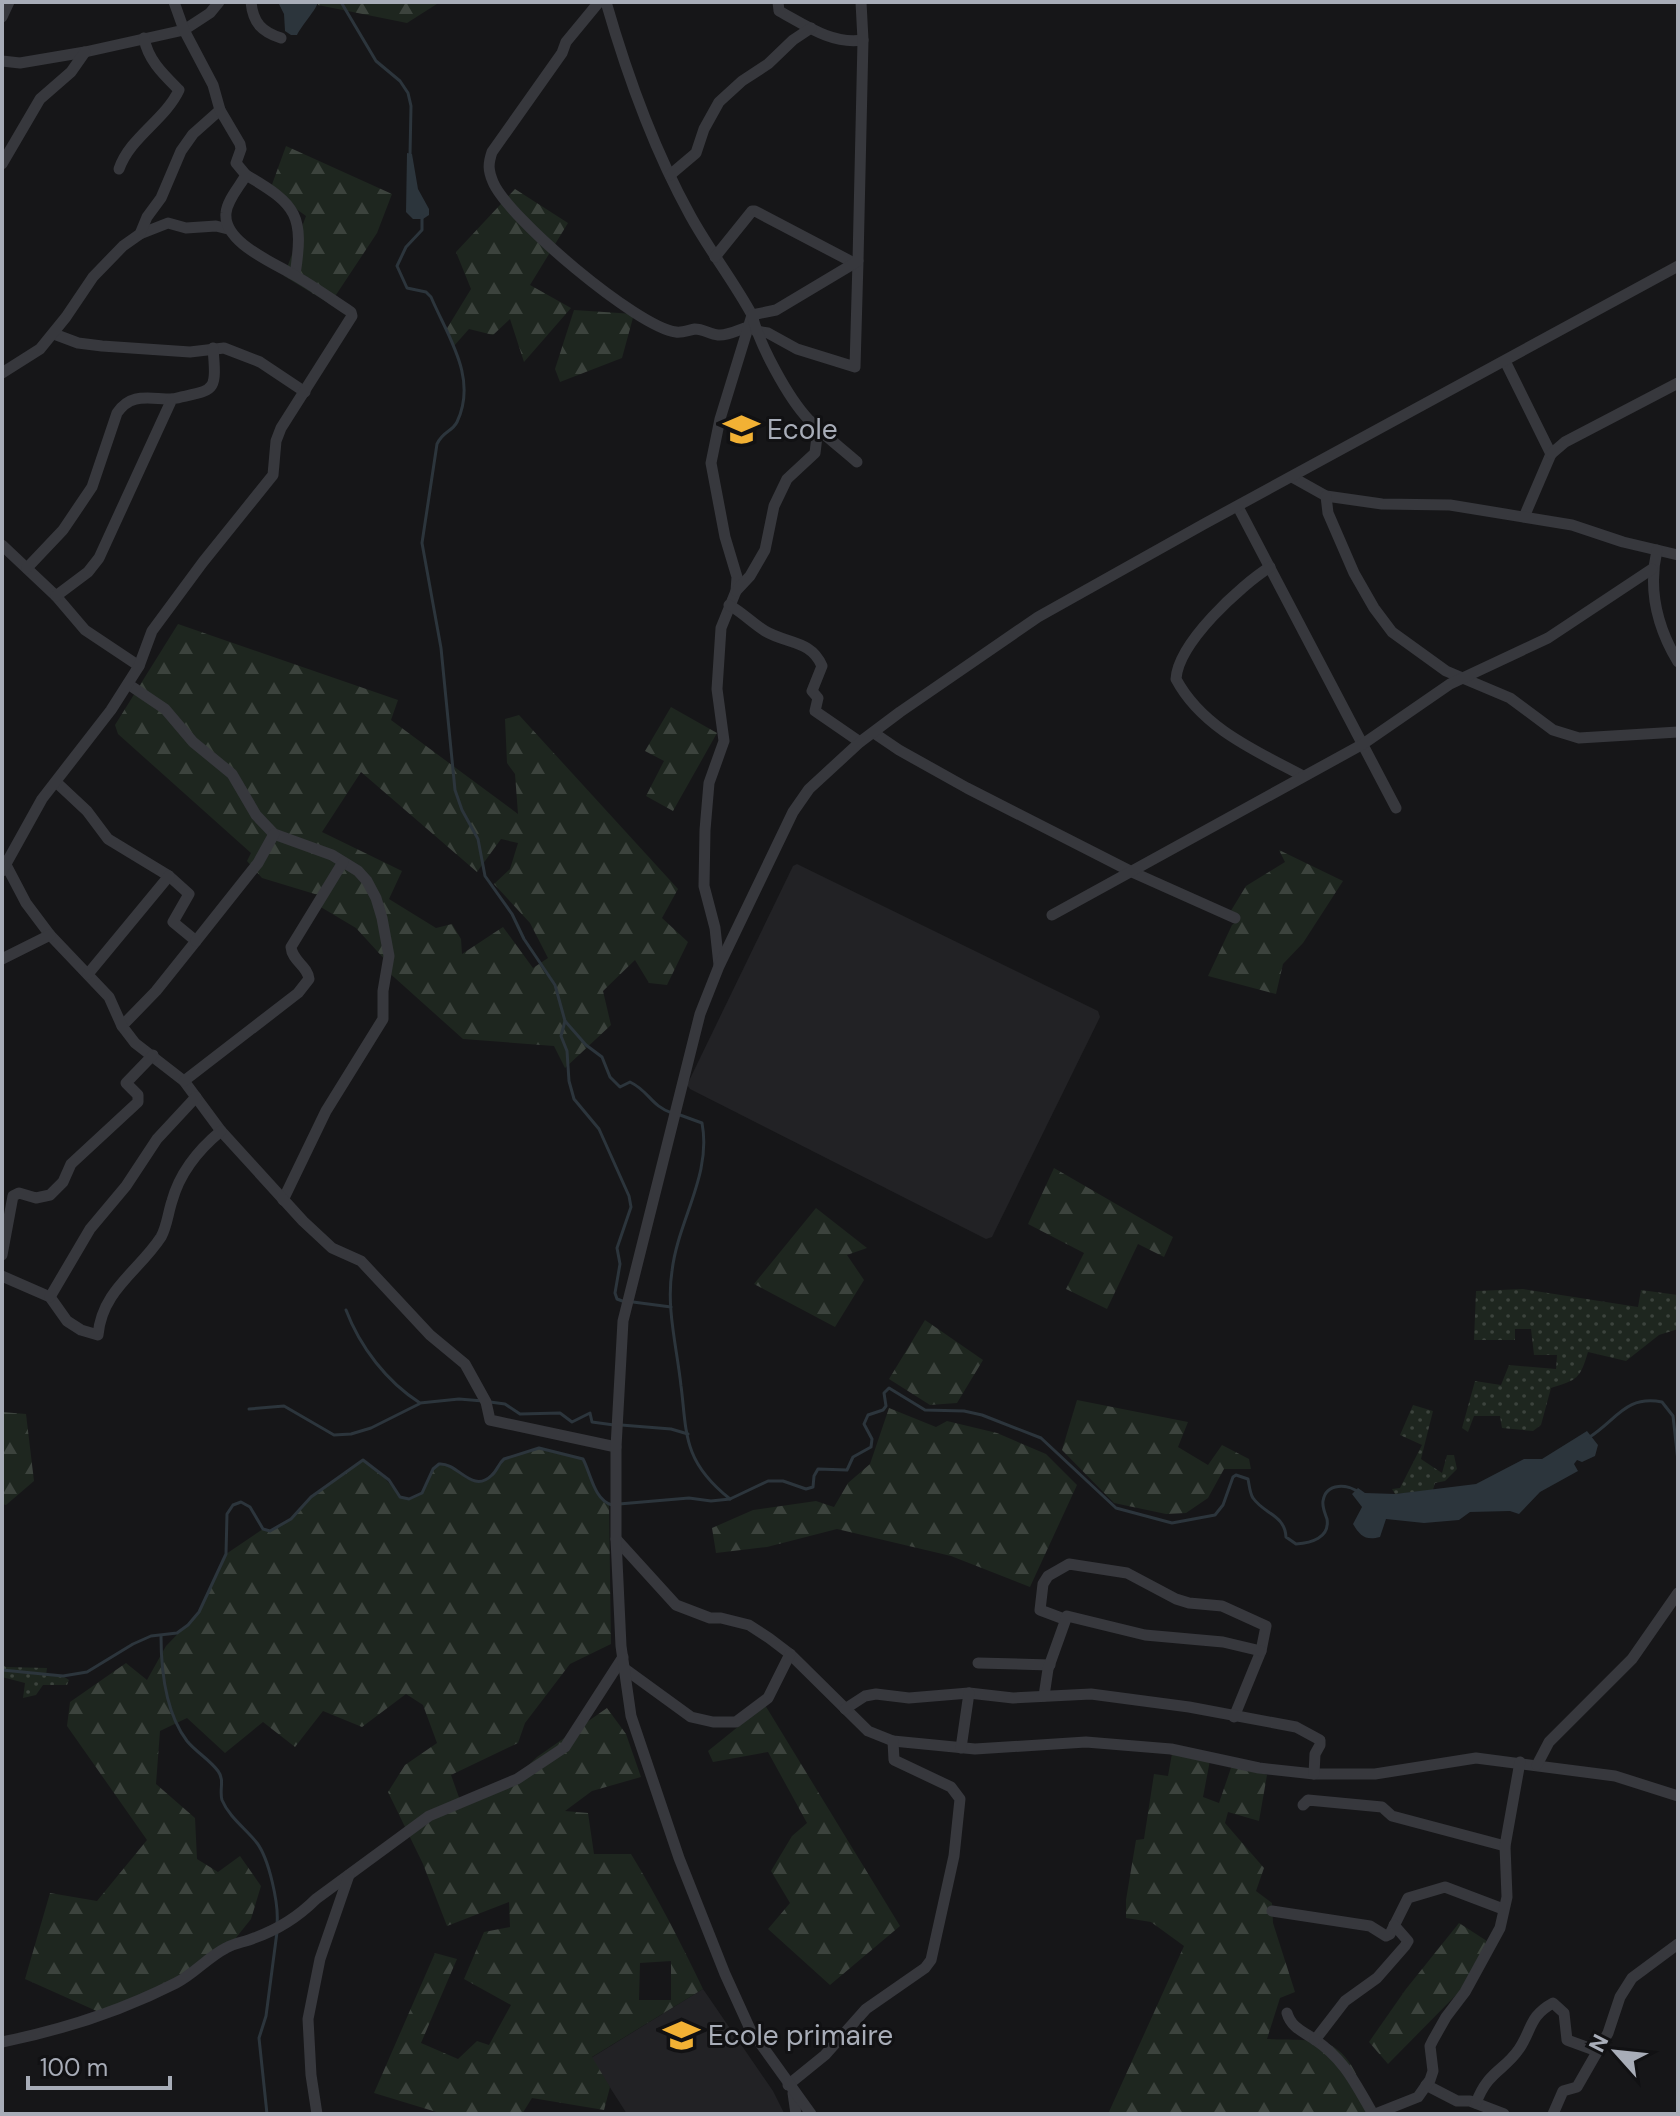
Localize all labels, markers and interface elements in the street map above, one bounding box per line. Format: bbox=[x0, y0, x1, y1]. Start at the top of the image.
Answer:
school or university icon: Ecole bbox=[722, 410, 760, 448]
place label: Ecole bbox=[767, 411, 838, 448]
north arrow bbox=[1576, 2012, 1656, 2092]
school or university icon: Ecole primaire bbox=[663, 2016, 701, 2054]
place label: Ecole primaire bbox=[708, 2017, 893, 2054]
text: N bbox=[1582, 2029, 1615, 2057]
scale bar bbox=[28, 2040, 170, 2090]
text: 100 m bbox=[40, 2052, 108, 2083]

